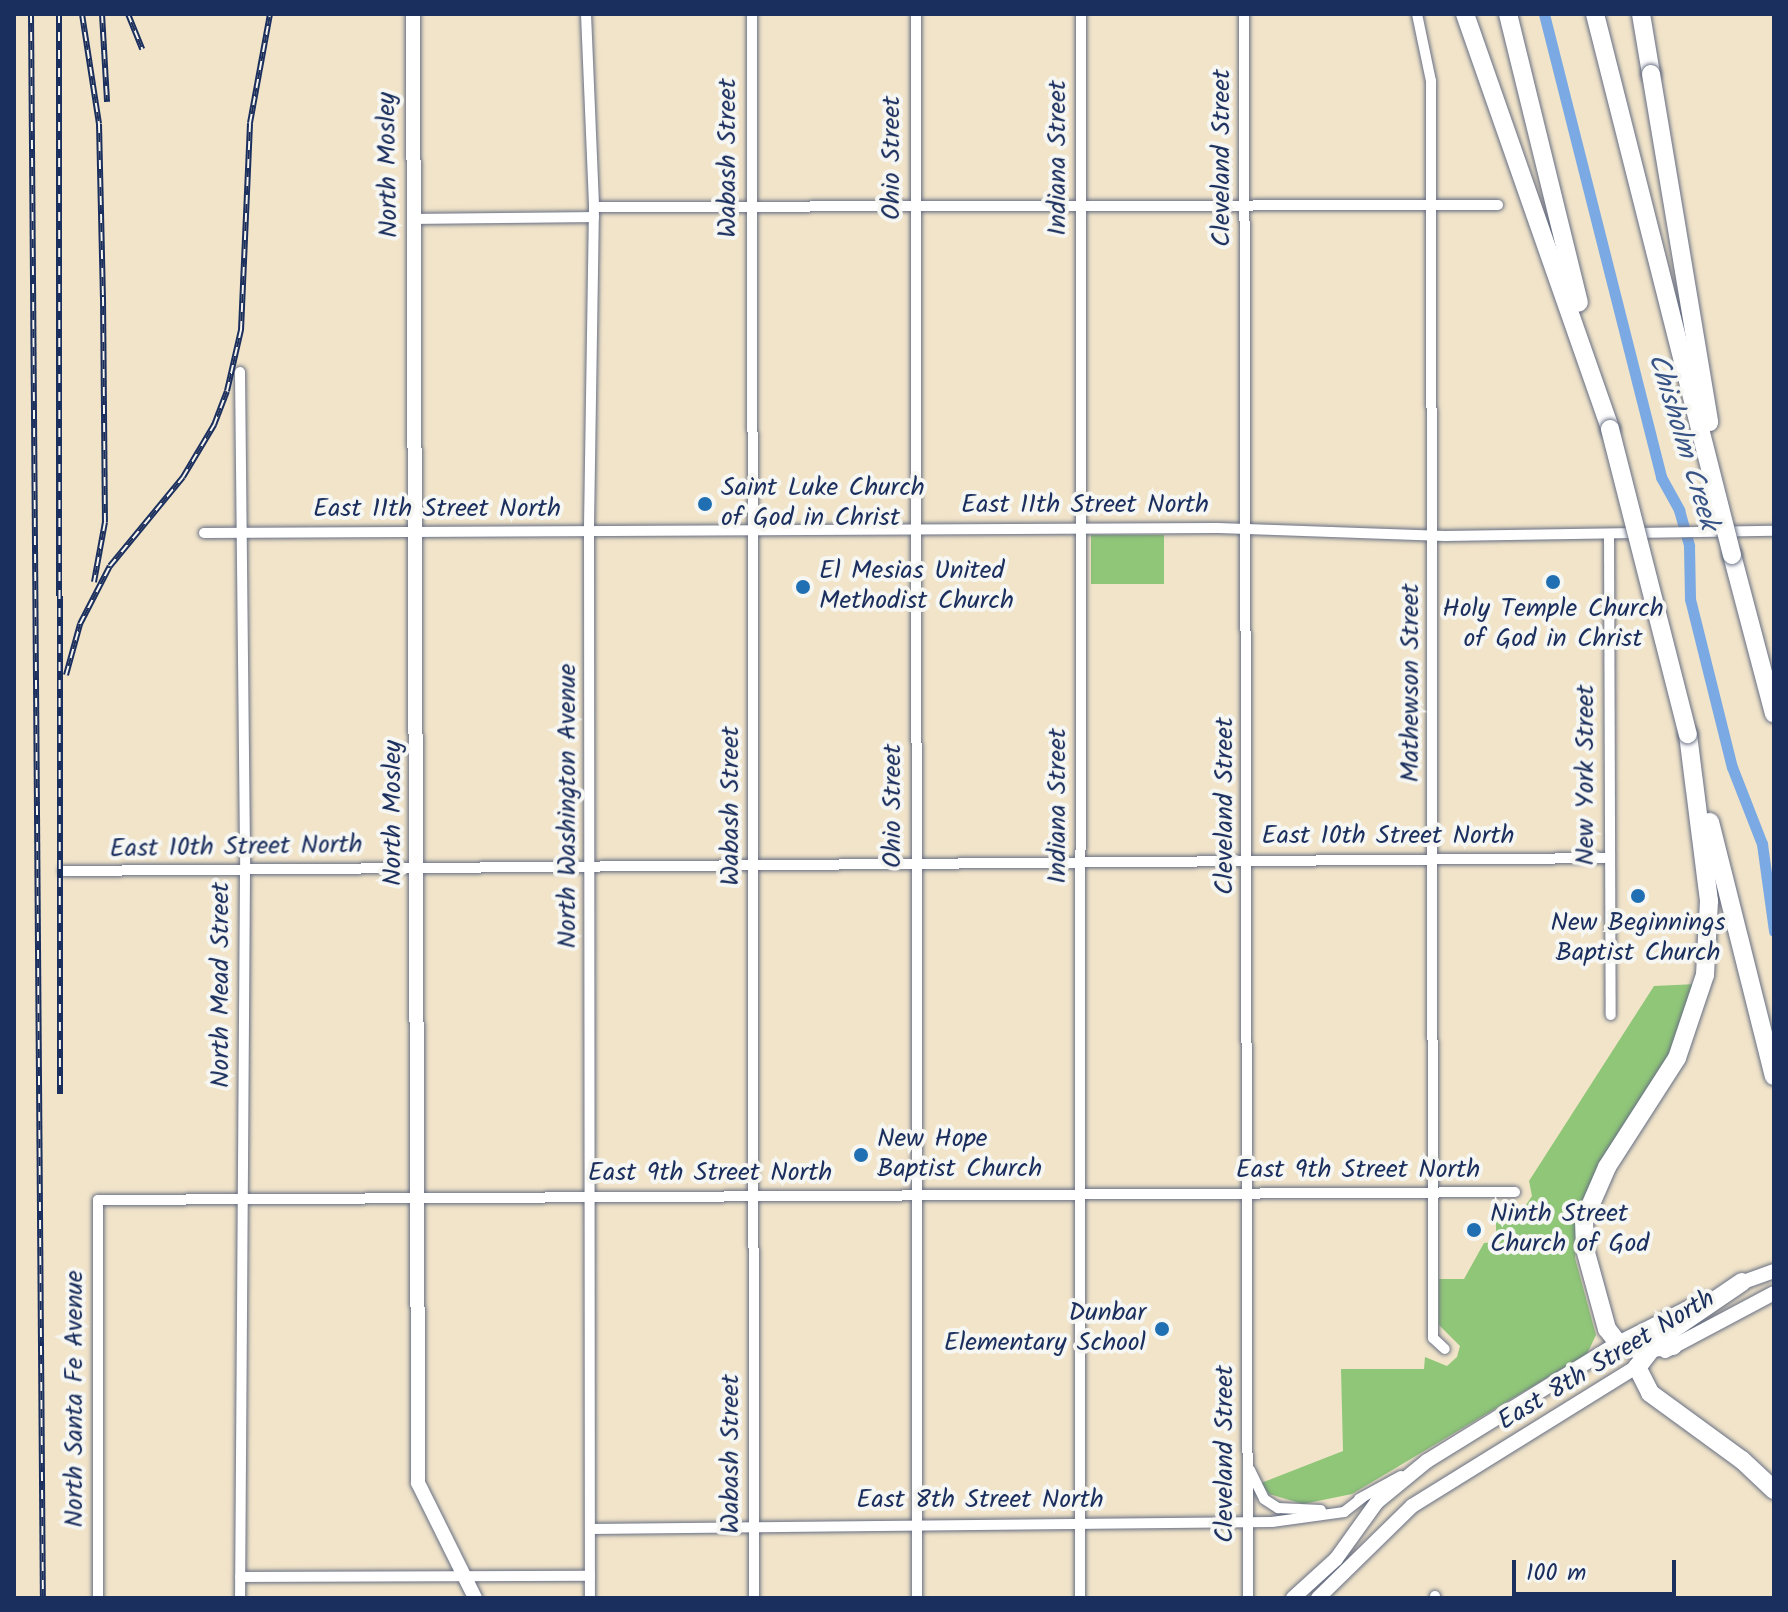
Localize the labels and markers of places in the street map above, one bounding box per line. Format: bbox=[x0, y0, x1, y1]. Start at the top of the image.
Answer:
place label: Saint Luke Church of God in Christ bbox=[721, 473, 925, 534]
marker: Saint Luke Church of God in Christ bbox=[696, 495, 714, 513]
place label: El Mesias United Methodist Church bbox=[819, 556, 1014, 618]
marker: Holy Temple Church of God in Christ bbox=[1544, 573, 1562, 591]
marker: El Mesias United Methodist Church bbox=[794, 578, 812, 596]
place label: Holy Temple Church of God in Christ bbox=[1442, 594, 1664, 656]
marker: New Beginnings Baptist Church bbox=[1629, 887, 1647, 905]
place label: New Beginnings Baptist Church bbox=[1550, 908, 1726, 970]
place label: New Hope Baptist Church bbox=[877, 1124, 1042, 1186]
marker: New Hope Baptist Church bbox=[852, 1146, 870, 1164]
place label: Ninth Street Church of God bbox=[1490, 1199, 1649, 1260]
marker: Ninth Street Church of God bbox=[1465, 1221, 1483, 1239]
place label: Dunbar Elementary School bbox=[944, 1298, 1146, 1360]
marker: Dunbar Elementary School bbox=[1153, 1320, 1171, 1338]

